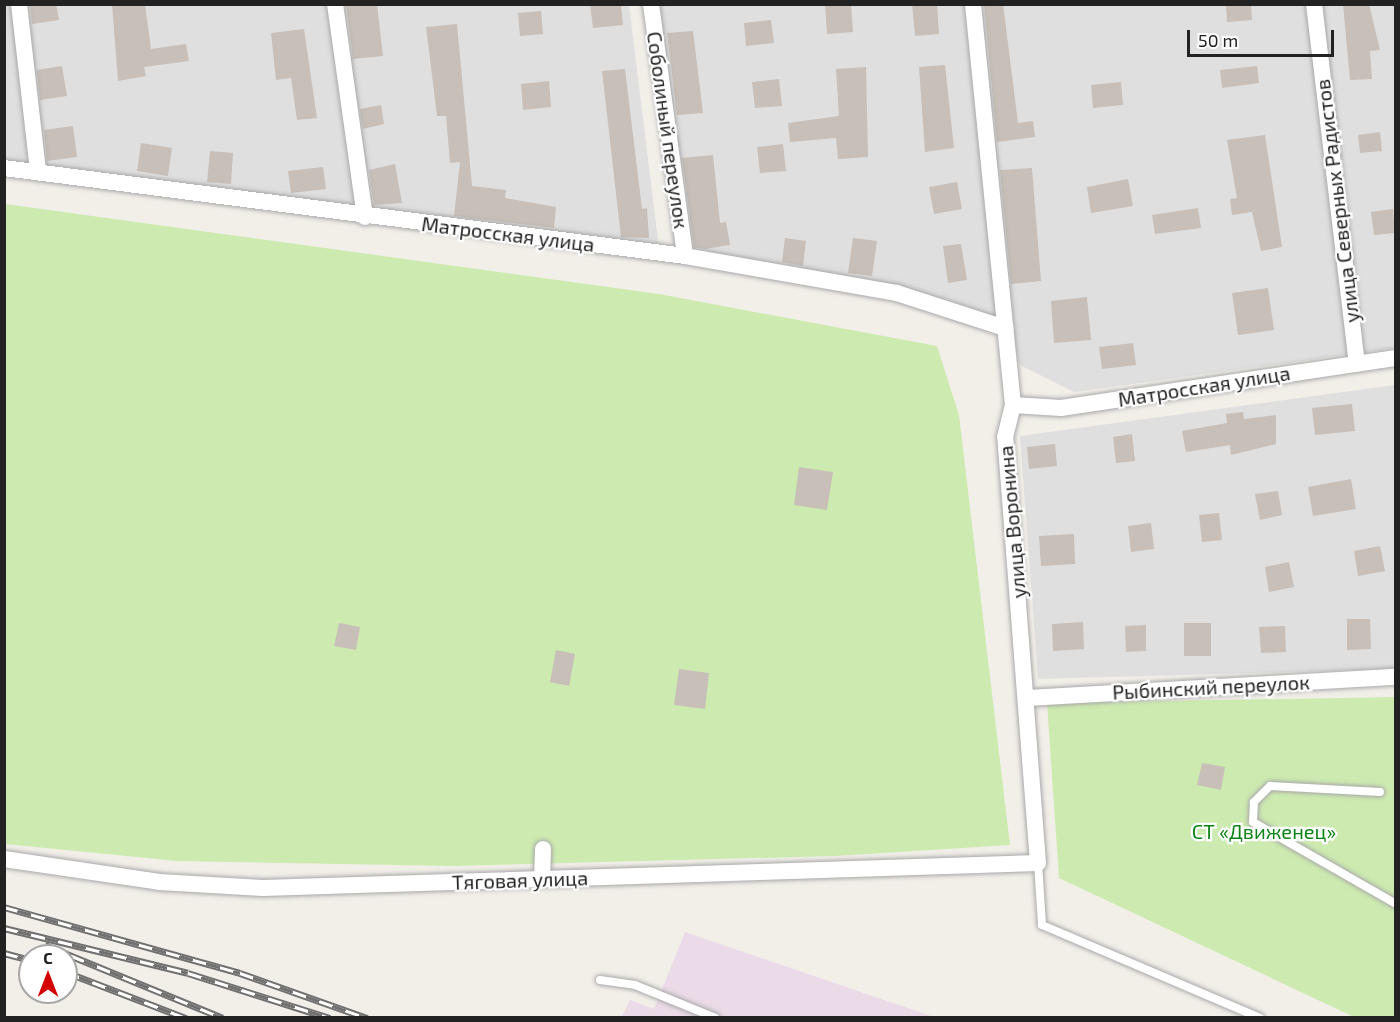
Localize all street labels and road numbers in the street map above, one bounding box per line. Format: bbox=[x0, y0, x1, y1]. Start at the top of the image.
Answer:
street label: Соболиный переулок bbox=[642, 30, 694, 230]
street label: улица Северных Радистов bbox=[1310, 78, 1364, 324]
street label: Матросская улица bbox=[420, 211, 596, 257]
street label: Матросская улица bbox=[1116, 361, 1292, 411]
street label: улица Воронина bbox=[993, 445, 1031, 599]
street label: Рыбинский переулок bbox=[1112, 670, 1310, 704]
street label: Тяговая улица bbox=[451, 866, 589, 894]

